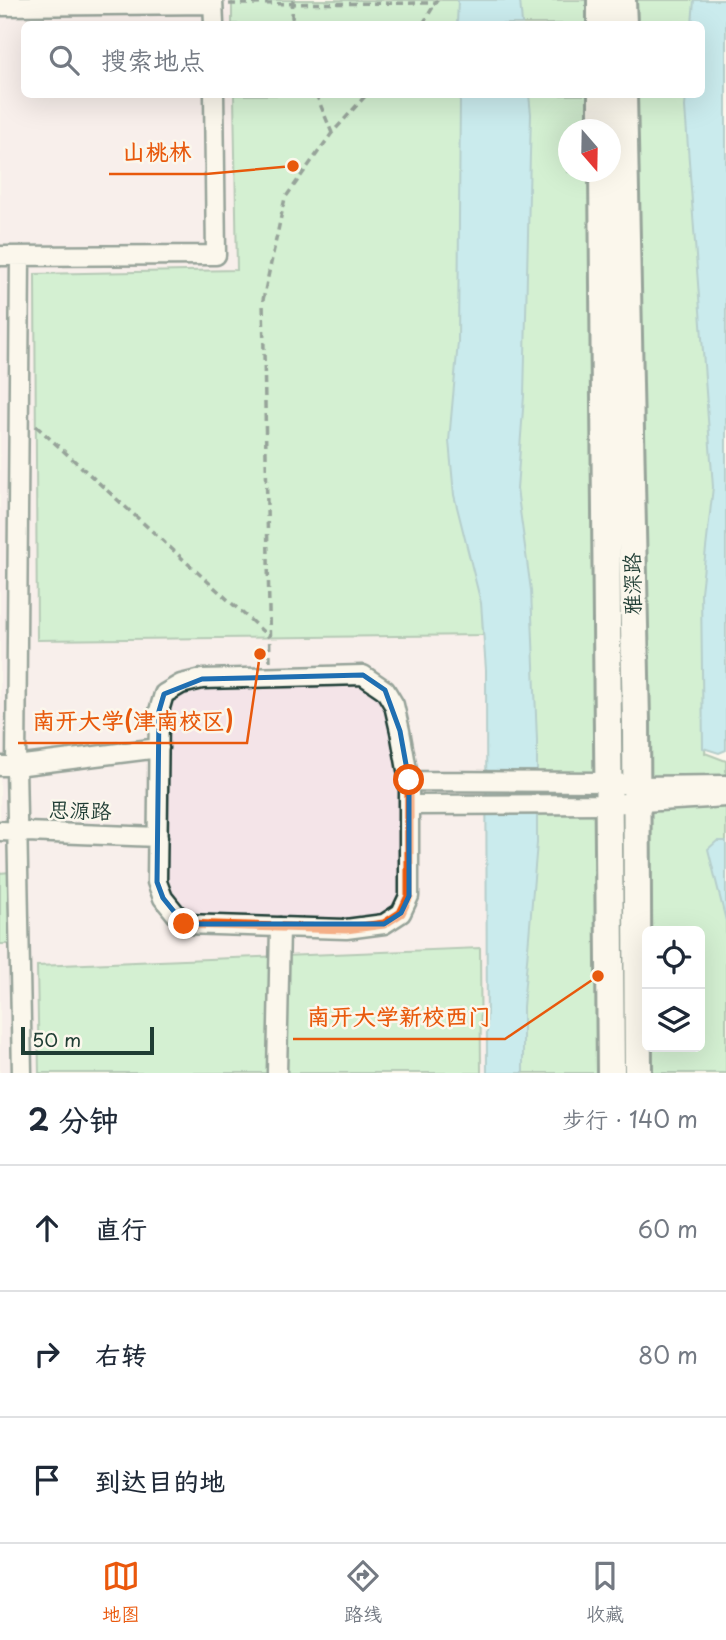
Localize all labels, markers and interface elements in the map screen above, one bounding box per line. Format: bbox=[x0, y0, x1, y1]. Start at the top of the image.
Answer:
search box bbox=[21, 21, 705, 98]
text: 搜索地点 bbox=[101, 40, 205, 79]
icon: search bbox=[45, 41, 83, 79]
north arrow bbox=[558, 119, 621, 182]
callout: 山桃林 bbox=[109, 130, 206, 174]
text: 山桃林 bbox=[123, 133, 192, 168]
street label: 雅深路 bbox=[614, 552, 648, 616]
callout: 南开大学(津南校区) bbox=[18, 699, 247, 743]
text: 南开大学(津南校区) bbox=[32, 702, 234, 737]
route start bbox=[393, 764, 424, 795]
street label: 思源路 bbox=[48, 792, 112, 826]
route end bbox=[168, 908, 199, 939]
map controls bbox=[642, 926, 705, 1052]
button: locate bbox=[642, 926, 705, 989]
button: layers bbox=[642, 989, 705, 1052]
callout: 南开大学新校西门 bbox=[293, 995, 505, 1039]
text: 南开大学新校西门 bbox=[307, 998, 491, 1033]
scale bar bbox=[21, 1024, 154, 1056]
text: 50 m bbox=[32, 1025, 81, 1053]
text: 2 分钟 bbox=[28, 1096, 119, 1141]
text: 步行 · 140 m bbox=[562, 1101, 698, 1136]
icon: ahead bbox=[28, 1209, 66, 1247]
text: 直行 bbox=[95, 1209, 147, 1248]
text: 60 m bbox=[638, 1211, 698, 1246]
icon: right bbox=[28, 1335, 66, 1373]
text: 右转 bbox=[95, 1335, 147, 1374]
text: 80 m bbox=[638, 1337, 698, 1372]
icon: arrive bbox=[28, 1461, 66, 1499]
text: 到达目的地 bbox=[95, 1461, 225, 1500]
tab: 地图 bbox=[102, 1557, 140, 1627]
tab: 路线 bbox=[344, 1557, 382, 1627]
tab: 收藏 bbox=[586, 1557, 624, 1627]

